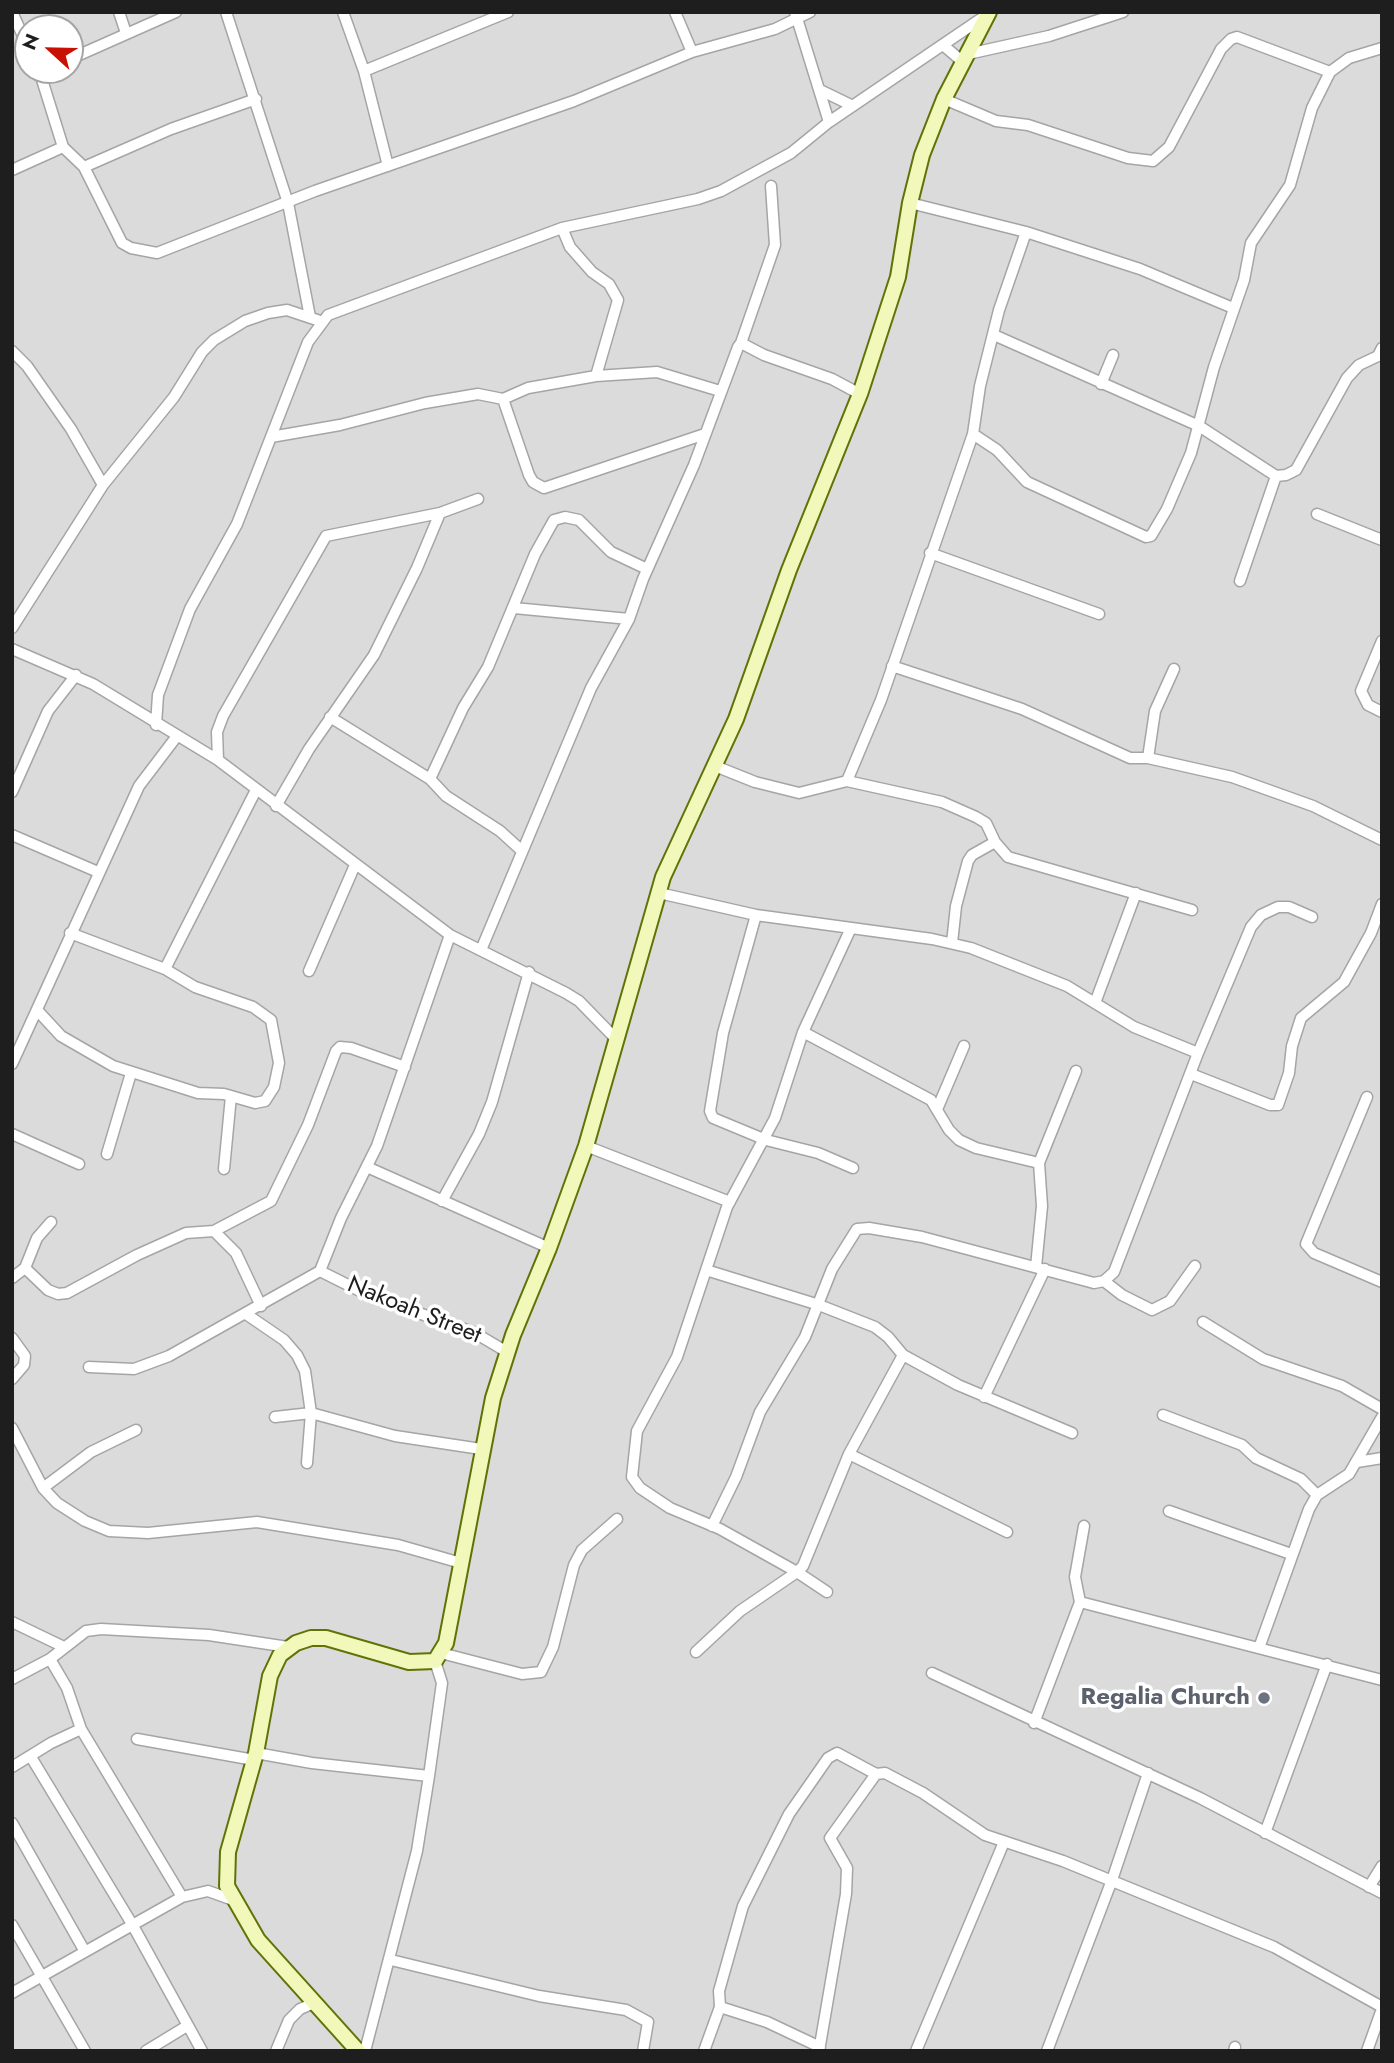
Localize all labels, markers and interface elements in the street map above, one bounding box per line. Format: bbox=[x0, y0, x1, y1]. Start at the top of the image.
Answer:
north arrow bbox=[14, 14, 84, 84]
text: N bbox=[16, 30, 46, 54]
street label: Nakoah Street bbox=[343, 1271, 485, 1351]
place label: Regalia Church bbox=[1081, 1684, 1250, 1712]
marker: Regalia Church bbox=[1256, 1690, 1272, 1706]

